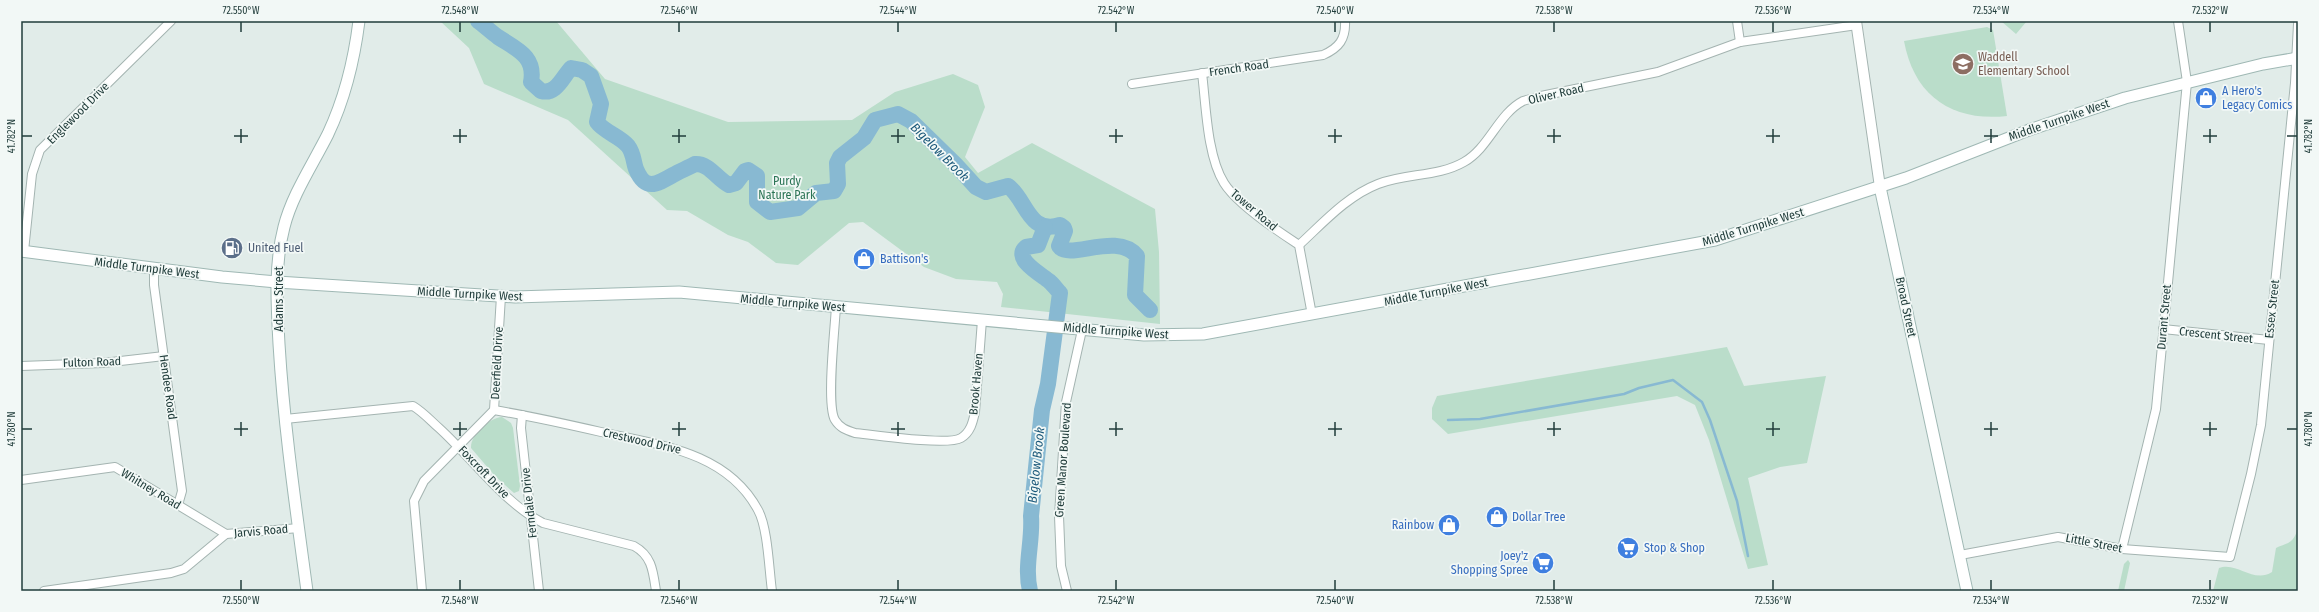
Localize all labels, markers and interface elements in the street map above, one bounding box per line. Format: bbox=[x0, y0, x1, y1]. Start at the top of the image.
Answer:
text: 72.550°W bbox=[222, 5, 260, 17]
text: 72.548°W bbox=[441, 5, 479, 17]
text: 72.546°W bbox=[660, 5, 698, 17]
text: 72.544°W bbox=[879, 5, 917, 17]
text: 72.542°W bbox=[1098, 5, 1135, 17]
text: 72.540°W bbox=[1316, 5, 1354, 17]
text: 72.538°W bbox=[1536, 5, 1573, 17]
text: 72.536°W bbox=[1755, 5, 1792, 17]
text: 72.534°W bbox=[1973, 5, 2010, 17]
text: 72.532°W bbox=[2192, 5, 2229, 17]
place label: Waddell Elementary School bbox=[1978, 50, 2069, 78]
school or university icon: Waddell Elementary School bbox=[1950, 51, 1976, 77]
street label: French Road bbox=[1208, 57, 1270, 79]
street label: Englewood Drive bbox=[44, 79, 112, 147]
street label: Oliver Road bbox=[1527, 81, 1585, 107]
place label: A Hero's Legacy Comics bbox=[2222, 84, 2292, 112]
shop icon: A Hero's Legacy Comics bbox=[2193, 85, 2219, 111]
street label: Middle Turnpike West bbox=[2007, 96, 2111, 144]
text: 41.782°N bbox=[6, 119, 18, 153]
text: 41.782°N bbox=[2303, 119, 2315, 153]
water label: Bigelow Brook bbox=[908, 120, 973, 185]
park label: Purdy Nature Park bbox=[758, 174, 816, 202]
street label: Tower Road bbox=[1228, 186, 1280, 234]
street label: Middle Turnpike West bbox=[1700, 205, 1806, 249]
fuel station icon: United Fuel bbox=[219, 235, 245, 261]
place label: United Fuel bbox=[248, 241, 304, 255]
shop icon: Battison's bbox=[851, 246, 877, 272]
place label: Battison's bbox=[880, 252, 928, 266]
street label: Middle Turnpike West bbox=[94, 255, 200, 281]
street label: Adams Street bbox=[272, 266, 286, 332]
street label: Middle Turnpike West bbox=[1383, 275, 1489, 309]
street label: Broad Street bbox=[1893, 276, 1919, 338]
street label: Essex Street bbox=[2262, 279, 2282, 339]
street label: Middle Turnpike West bbox=[417, 284, 523, 304]
street label: Durant Street bbox=[2154, 284, 2174, 350]
street label: Middle Turnpike West bbox=[740, 291, 846, 315]
street label: Middle Turnpike West bbox=[1063, 320, 1169, 342]
street label: Crescent Street bbox=[2178, 324, 2254, 346]
street label: Deerfield Drive bbox=[488, 326, 506, 400]
street label: Brook Haven bbox=[966, 353, 986, 415]
street label: Fulton Road bbox=[63, 354, 121, 370]
street label: Hendee Road bbox=[157, 354, 179, 420]
street label: Green Manor Boulevard bbox=[1052, 402, 1074, 518]
text: 41.780°N bbox=[6, 411, 18, 447]
text: 41.780°N bbox=[2303, 411, 2315, 447]
street label: Crestwood Drive bbox=[602, 425, 683, 457]
water label: Bigelow Brook bbox=[1025, 426, 1048, 504]
street label: Foxcroft Drive bbox=[456, 443, 512, 501]
street label: Whitney Road bbox=[118, 466, 184, 512]
street label: Ferndale Drive bbox=[518, 467, 540, 539]
shop icon: Dollar Tree bbox=[1484, 504, 1510, 530]
place label: Dollar Tree bbox=[1512, 510, 1565, 524]
shop icon: Rainbow bbox=[1436, 512, 1462, 538]
place label: Rainbow bbox=[1392, 518, 1434, 532]
street label: Jarvis Road bbox=[233, 522, 289, 540]
street label: Little Street bbox=[2064, 531, 2124, 555]
supermarket icon: Stop & Shop bbox=[1615, 535, 1641, 561]
place label: Stop & Shop bbox=[1644, 541, 1705, 555]
place label: Joey'z Shopping Spree bbox=[1451, 549, 1528, 577]
supermarket icon: Joey'z Shopping Spree bbox=[1530, 550, 1556, 576]
text: 72.550°W bbox=[222, 595, 260, 607]
text: 72.548°W bbox=[441, 595, 479, 607]
text: 72.546°W bbox=[660, 595, 698, 607]
text: 72.544°W bbox=[879, 595, 917, 607]
text: 72.542°W bbox=[1098, 595, 1135, 607]
text: 72.540°W bbox=[1316, 595, 1354, 607]
text: 72.538°W bbox=[1536, 595, 1573, 607]
text: 72.536°W bbox=[1755, 595, 1792, 607]
text: 72.534°W bbox=[1973, 595, 2010, 607]
text: 72.532°W bbox=[2192, 595, 2229, 607]

